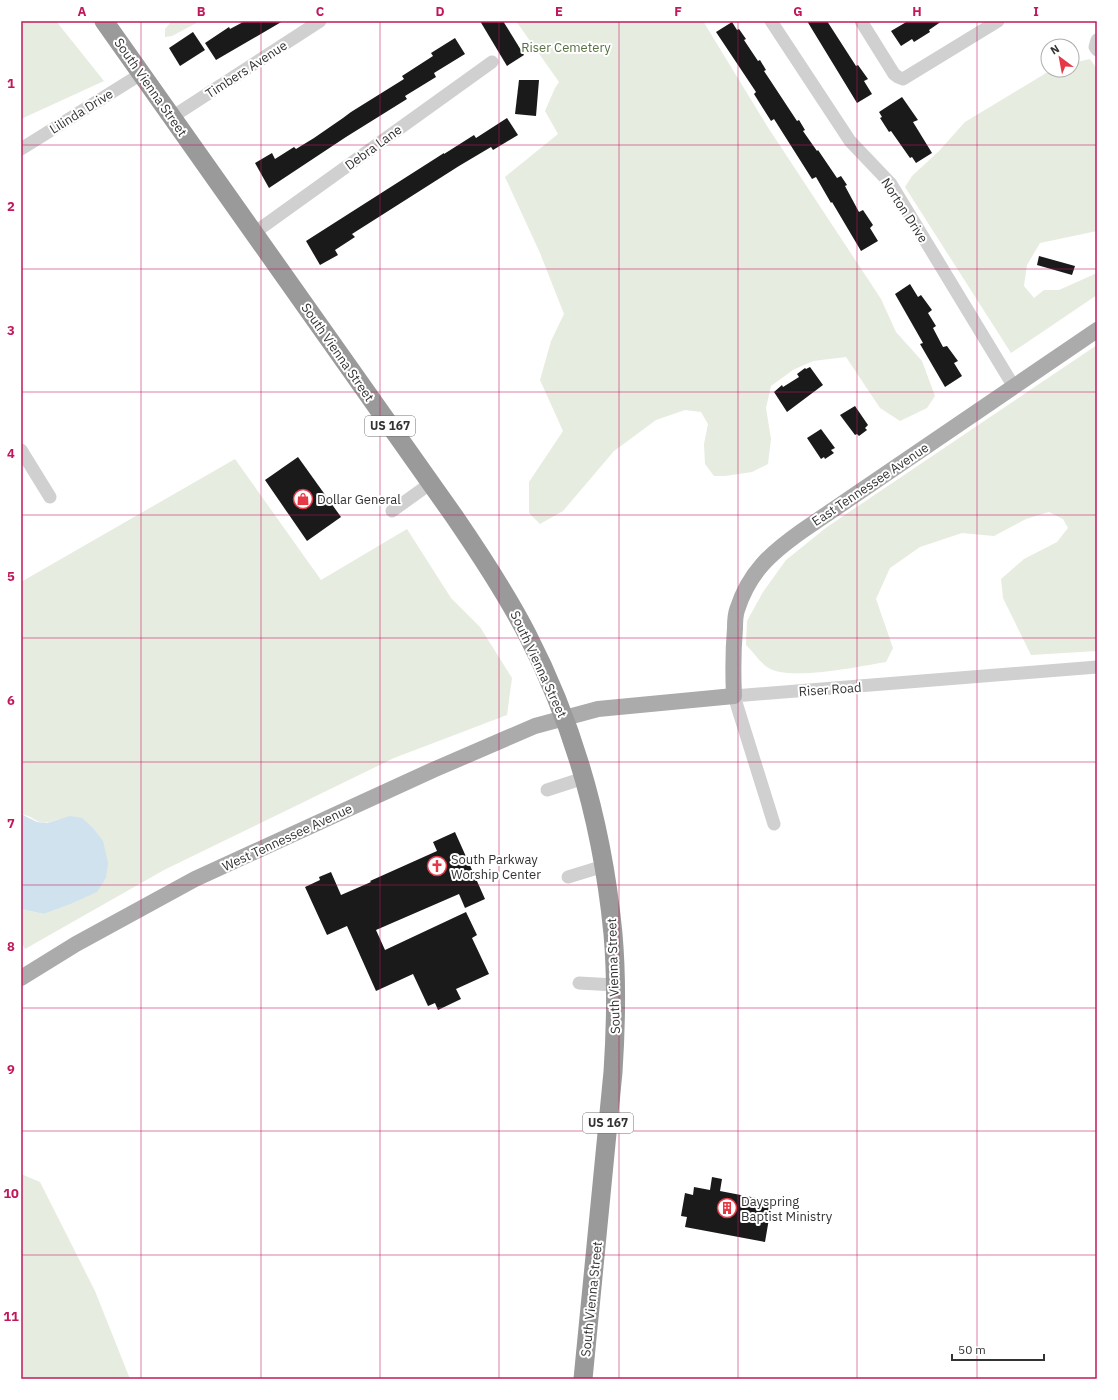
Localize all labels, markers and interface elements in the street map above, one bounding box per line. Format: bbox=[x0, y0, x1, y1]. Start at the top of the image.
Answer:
text: A bbox=[78, 3, 87, 20]
text: B bbox=[197, 3, 206, 20]
text: C bbox=[316, 3, 325, 20]
text: D bbox=[435, 3, 445, 20]
text: E bbox=[555, 3, 563, 20]
text: F bbox=[674, 3, 682, 20]
text: G bbox=[793, 3, 803, 20]
text: H bbox=[912, 3, 922, 20]
text: I bbox=[1033, 3, 1039, 20]
street label: South Vienna Street bbox=[110, 35, 191, 140]
street label: Timbers Avenue bbox=[202, 37, 290, 102]
north arrow bbox=[1040, 38, 1080, 78]
park label: Riser Cemetery bbox=[521, 39, 611, 56]
text: N bbox=[1048, 41, 1062, 58]
text: 1 bbox=[7, 75, 15, 92]
street label: Lilinda Drive bbox=[46, 85, 116, 138]
street label: Debra Lane bbox=[342, 121, 405, 174]
street label: Norton Drive bbox=[877, 175, 932, 246]
text: 2 bbox=[7, 198, 15, 215]
street label: South Vienna Street bbox=[297, 300, 378, 405]
text: 3 bbox=[7, 322, 15, 339]
road number: US 167 bbox=[365, 416, 415, 436]
street label: East Tennessee Avenue bbox=[809, 439, 932, 530]
text: 4 bbox=[7, 445, 15, 462]
shop icon: Dollar General bbox=[292, 488, 314, 510]
place label: Dollar General bbox=[317, 491, 401, 508]
text: 5 bbox=[7, 568, 15, 585]
street label: South Vienna Street bbox=[506, 608, 571, 720]
street label: Riser Road bbox=[798, 679, 862, 700]
text: 6 bbox=[7, 692, 15, 709]
street label: West Tennessee Avenue bbox=[220, 800, 355, 875]
text: 7 bbox=[7, 815, 15, 832]
place label: South Parkway Worship Center bbox=[451, 851, 541, 883]
church icon: South Parkway Worship Center bbox=[426, 855, 448, 877]
street label: South Vienna Street bbox=[603, 918, 624, 1034]
text: 8 bbox=[7, 938, 15, 955]
text: 9 bbox=[7, 1061, 15, 1078]
road number: US 167 bbox=[583, 1113, 633, 1133]
text: 10 bbox=[3, 1185, 19, 1202]
place label: Dayspring Baptist Ministry bbox=[741, 1193, 833, 1225]
building icon: Dayspring Baptist Ministry bbox=[716, 1197, 738, 1219]
street label: South Vienna Street bbox=[577, 1240, 606, 1358]
text: 11 bbox=[3, 1308, 19, 1325]
scale bar bbox=[952, 1336, 1044, 1362]
text: 50 m bbox=[958, 1342, 986, 1357]

